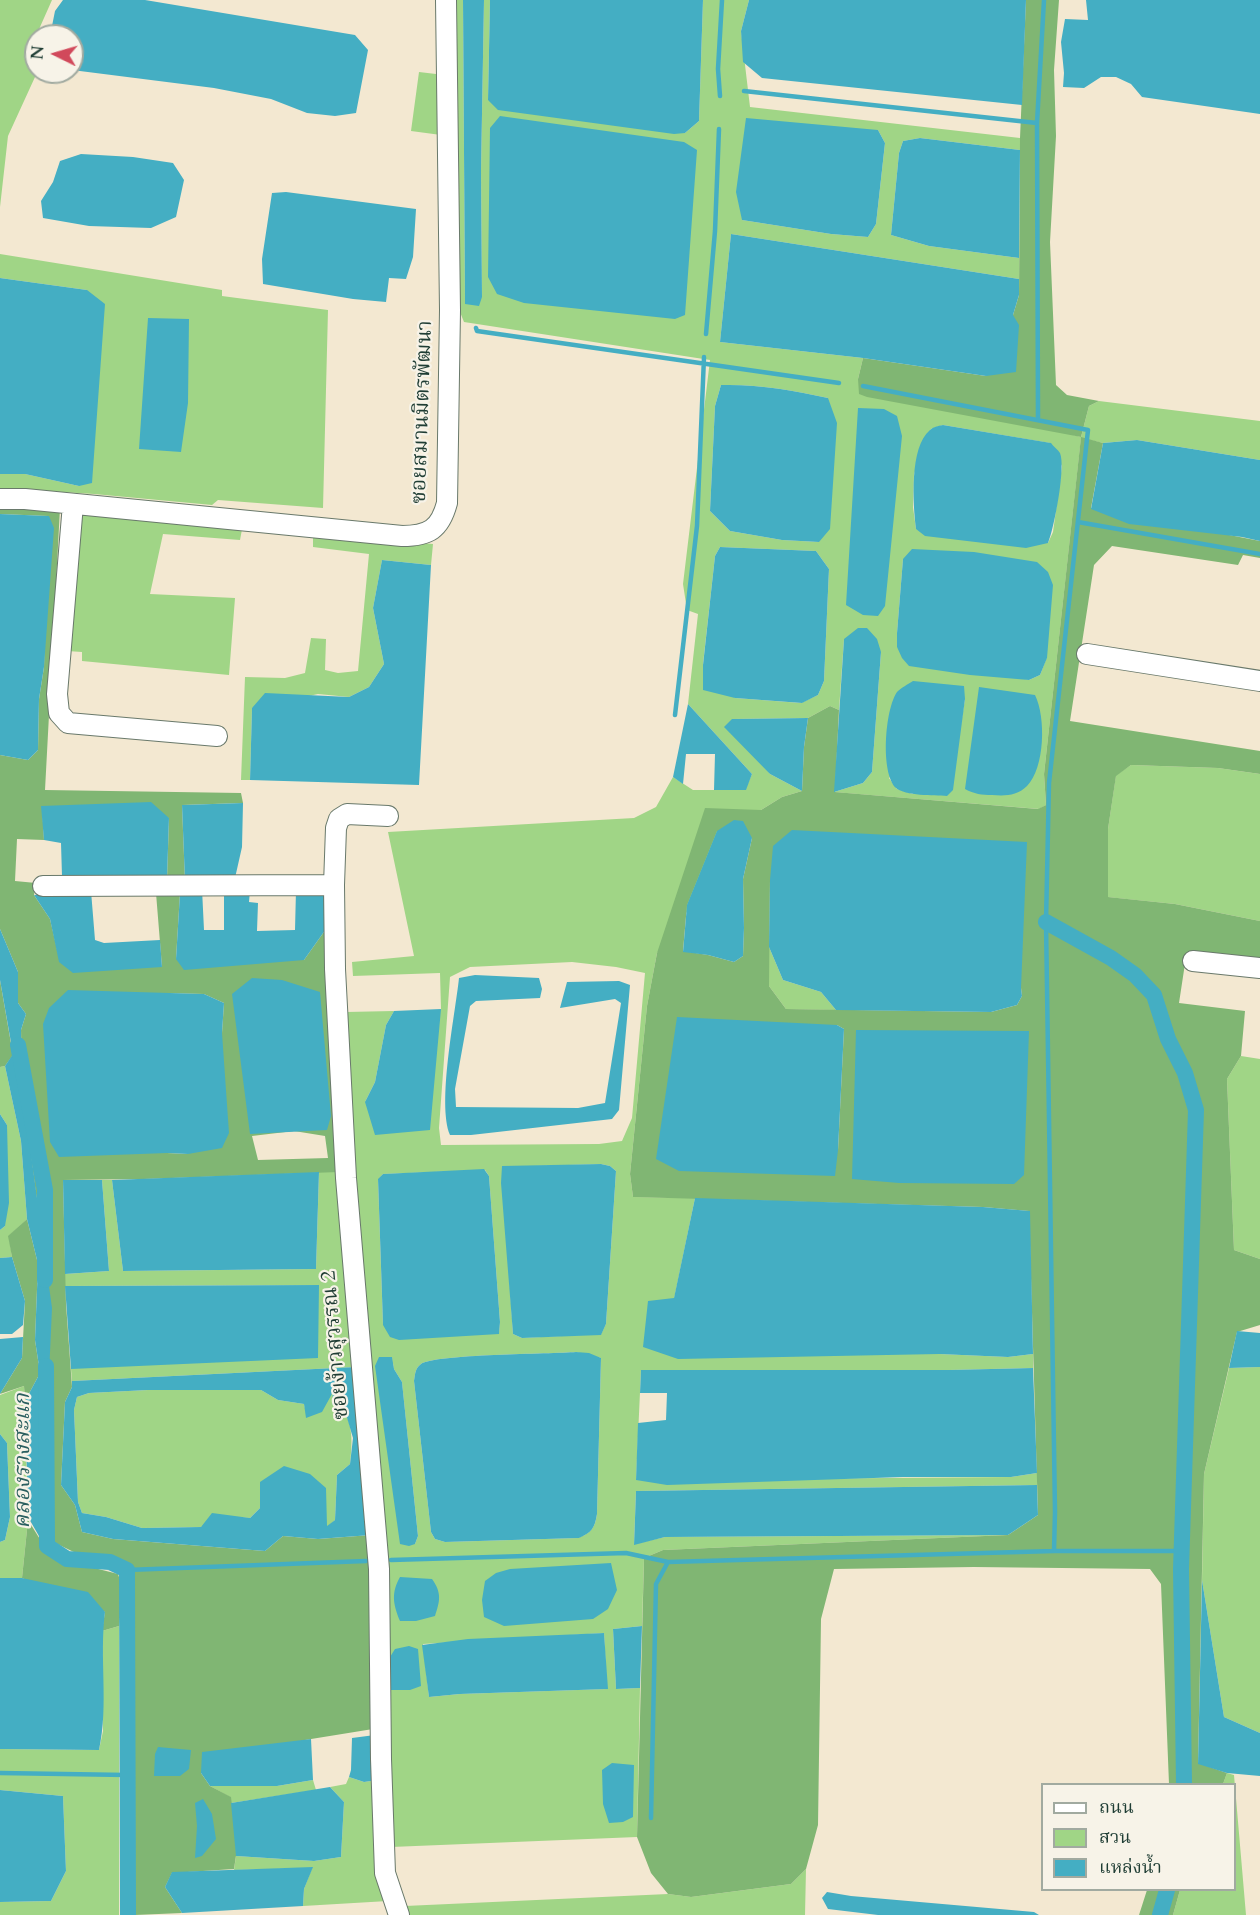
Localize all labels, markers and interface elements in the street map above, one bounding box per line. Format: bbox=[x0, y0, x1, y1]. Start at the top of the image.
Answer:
north arrow bbox=[24, 24, 84, 84]
text: N bbox=[26, 45, 50, 60]
street label: ซอยสมานมิตรพัฒนา bbox=[407, 320, 439, 504]
street label: ซอยง้าวสุวรรณ 2 bbox=[317, 1269, 355, 1421]
water label: คลองรางสะแก bbox=[11, 1393, 37, 1529]
legend bbox=[1041, 1783, 1236, 1891]
text: ถนน bbox=[1099, 1795, 1134, 1820]
text: สวน bbox=[1099, 1825, 1131, 1850]
text: แหล่งน้ำ bbox=[1099, 1855, 1162, 1880]

